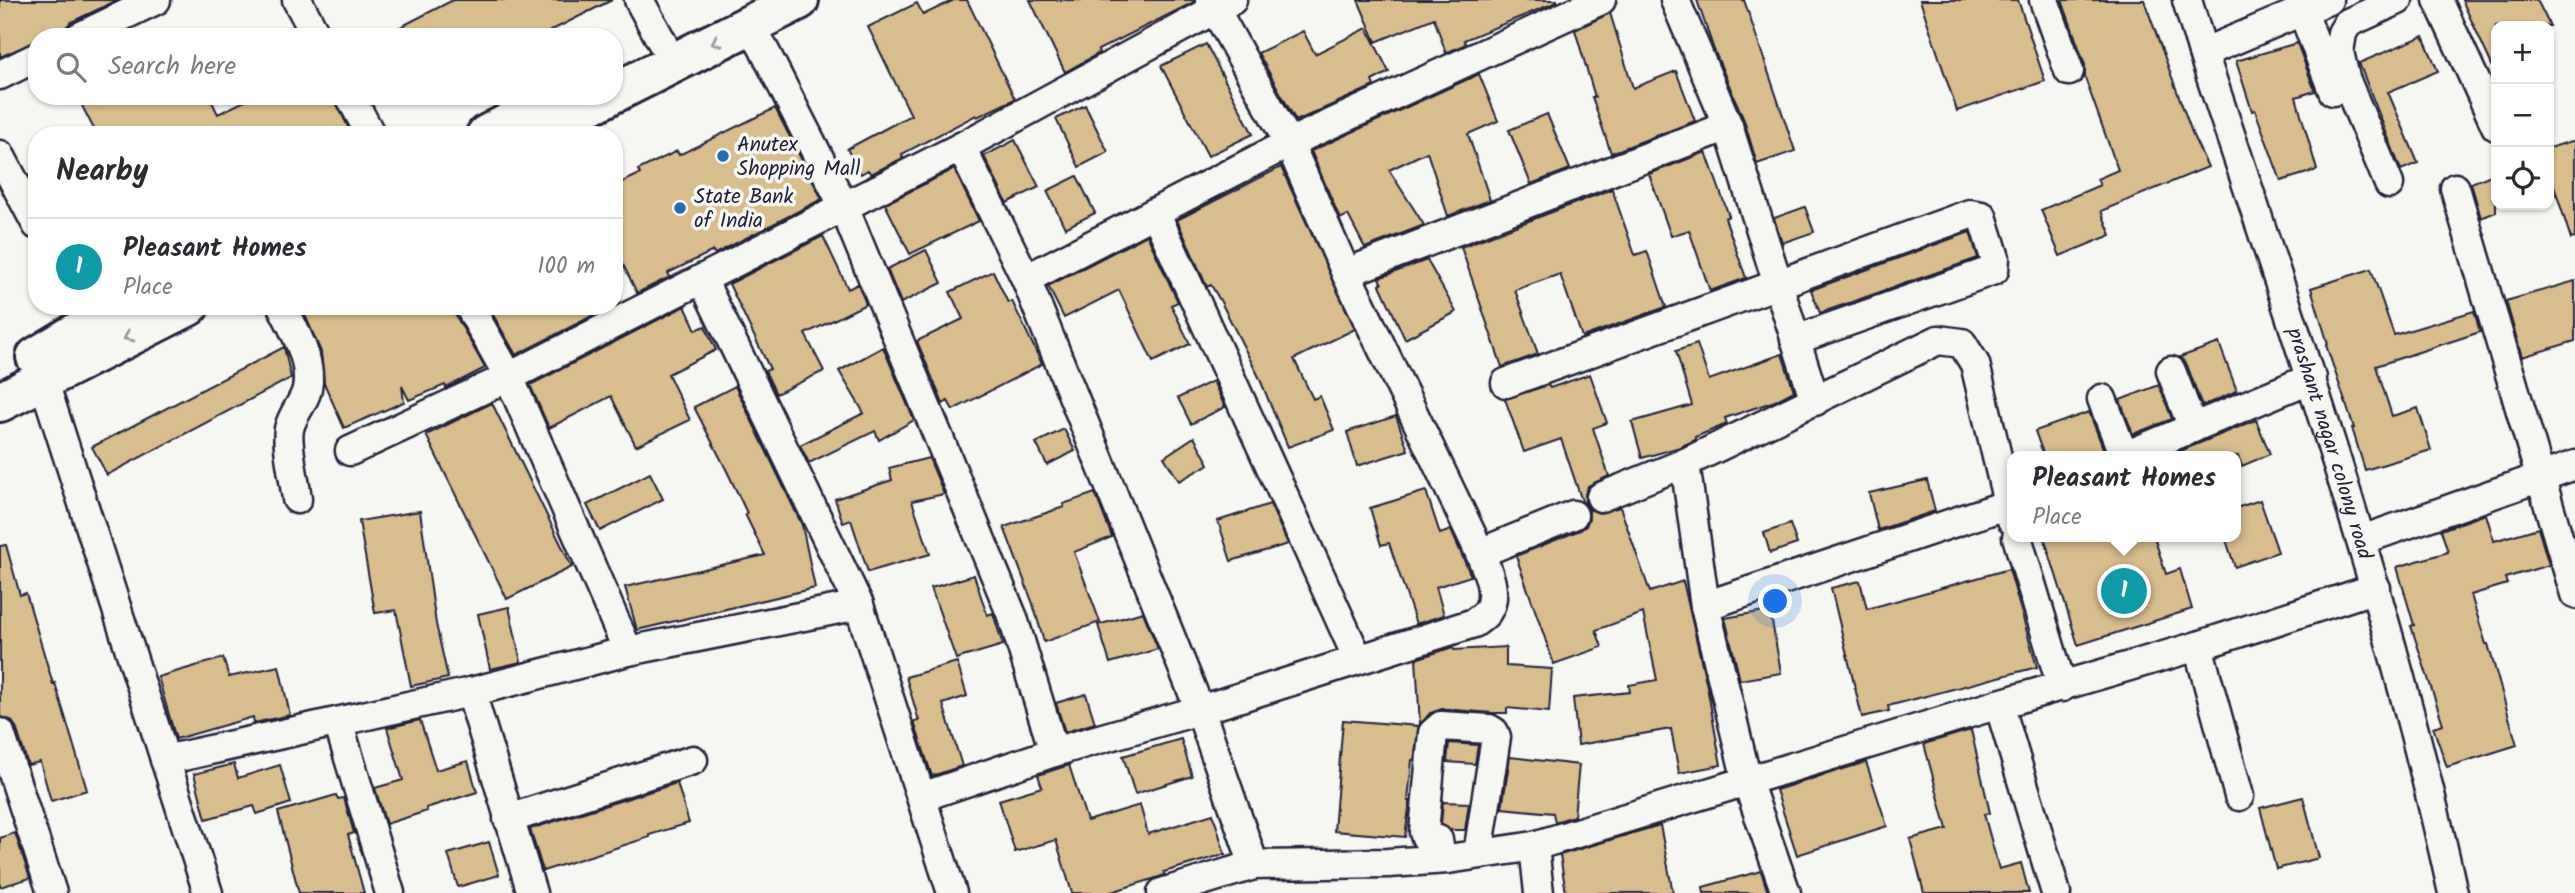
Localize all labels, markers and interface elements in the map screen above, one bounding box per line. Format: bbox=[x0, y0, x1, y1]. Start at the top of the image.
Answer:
map controls bbox=[2491, 21, 2554, 210]
button: + bbox=[2491, 21, 2554, 84]
search box bbox=[28, 28, 623, 105]
one-way arrow bbox=[711, 33, 723, 47]
text: Search here bbox=[108, 46, 236, 88]
icon: search bbox=[52, 48, 90, 86]
button: − bbox=[2491, 84, 2554, 147]
place label: Anutex Shopping Mall bbox=[737, 129, 860, 186]
button: locate bbox=[2491, 147, 2554, 210]
text: Nearby bbox=[56, 148, 148, 196]
marker: Anutex Shopping Mall bbox=[715, 148, 731, 164]
place label: State Bank of India bbox=[694, 181, 794, 238]
marker: State Bank of India bbox=[672, 200, 688, 216]
text: Pleasant Homes bbox=[123, 228, 307, 270]
text: 1 bbox=[76, 249, 82, 285]
text: 100 m bbox=[537, 249, 595, 285]
text: Place bbox=[123, 270, 173, 306]
street label: prashant nagar colony road bbox=[2277, 323, 2381, 564]
one-way arrow bbox=[123, 328, 135, 342]
popup bbox=[2007, 451, 2241, 542]
text: Pleasant Homes bbox=[2032, 458, 2216, 500]
text: Place bbox=[2032, 500, 2082, 536]
pin: 1 bbox=[2101, 565, 2147, 617]
your location bbox=[1758, 584, 1792, 618]

